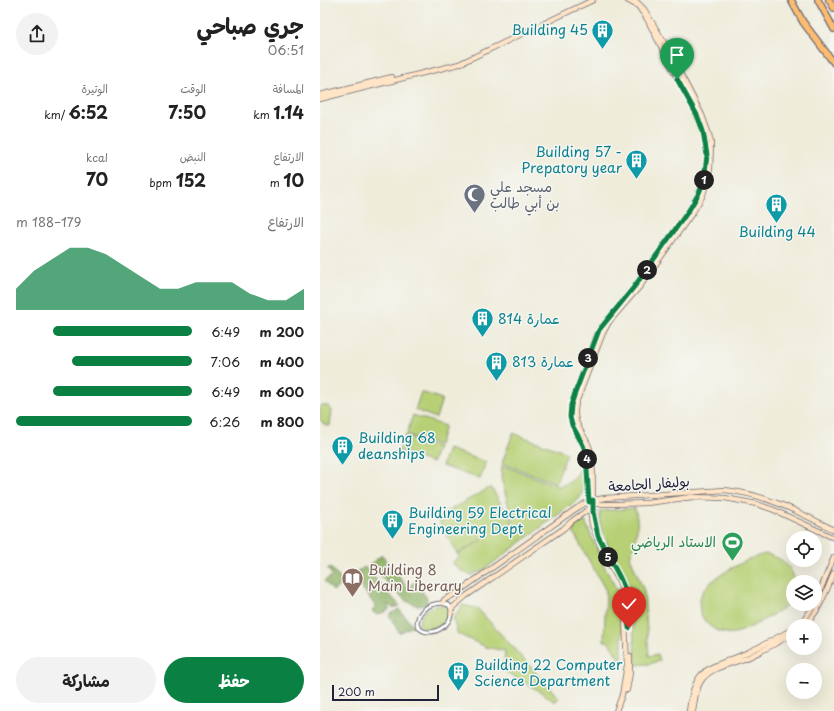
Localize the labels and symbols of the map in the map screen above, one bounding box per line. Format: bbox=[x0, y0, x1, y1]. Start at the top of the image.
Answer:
building icon: Building 45 bbox=[590, 17, 616, 50]
place label: Building 45 bbox=[511, 19, 588, 40]
pin bbox=[660, 38, 694, 79]
place label: Building 57 - Prepatory year bbox=[521, 141, 623, 178]
building icon: Building 57 - Prepatory year bbox=[624, 147, 650, 180]
pin: 1 bbox=[694, 170, 714, 190]
place label: مسجد علي بن أبي طالب bbox=[490, 176, 560, 216]
mosque icon: مسجد علي بن أبي طالب bbox=[462, 182, 488, 215]
building icon: Building 44 bbox=[764, 191, 790, 224]
place label: Building 44 bbox=[738, 221, 816, 242]
pin: 2 bbox=[637, 260, 657, 280]
building icon: عمارة 814 bbox=[470, 306, 496, 339]
place label: عمارة 814 bbox=[498, 308, 561, 329]
pin: 3 bbox=[578, 348, 598, 368]
building icon: عمارة 813 bbox=[483, 349, 509, 382]
place label: عمارة 813 bbox=[512, 351, 575, 372]
place label: Building 68 deanships bbox=[358, 427, 436, 464]
building icon: Building 68 deanships bbox=[330, 433, 356, 466]
pin: 4 bbox=[577, 449, 597, 469]
street label: بوليفار الجامعة bbox=[608, 470, 690, 497]
place label: Building 59 Electrical Engineering Dept bbox=[408, 502, 552, 539]
building icon: Building 59 Electrical Engineering Dept bbox=[379, 508, 405, 541]
sports icon: الاستاد الرياضي bbox=[719, 529, 745, 562]
place label: الاستاد الرياضي bbox=[631, 531, 716, 555]
pin: 5 bbox=[598, 547, 618, 567]
place label: Building 8 Main Liberary bbox=[368, 559, 462, 596]
library icon: Building 8 Main Liberary bbox=[340, 565, 366, 598]
pin bbox=[612, 587, 646, 628]
place label: Building 22 Computer Science Department bbox=[474, 654, 623, 691]
building icon: Building 22 Computer Science Department bbox=[446, 660, 472, 693]
scale bar bbox=[332, 683, 439, 702]

